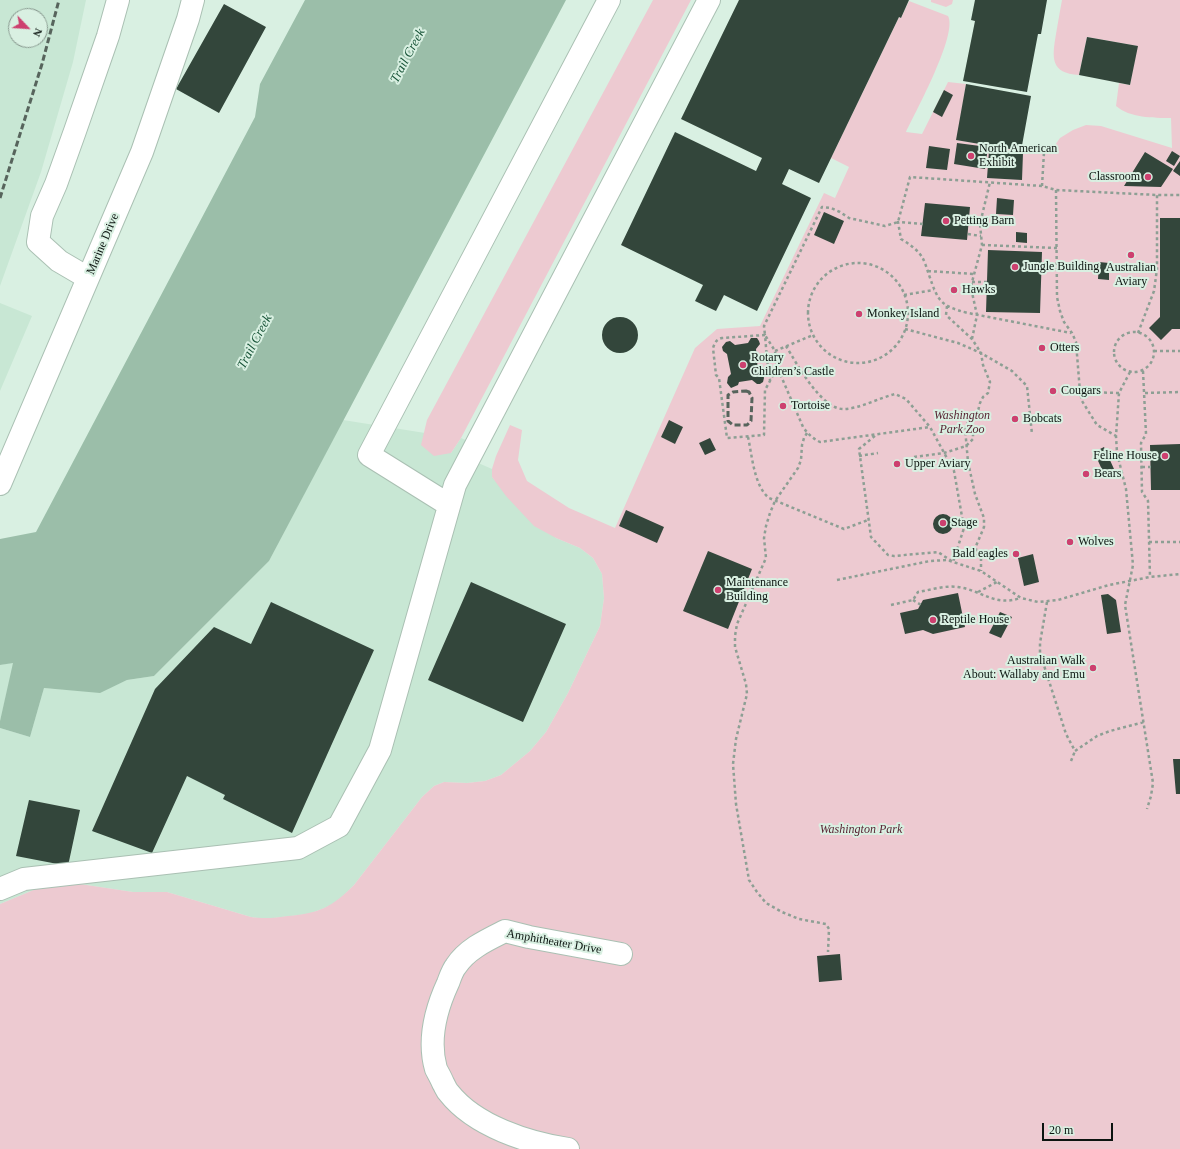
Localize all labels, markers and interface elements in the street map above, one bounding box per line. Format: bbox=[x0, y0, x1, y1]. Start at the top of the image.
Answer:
north arrow bbox=[8, 8, 48, 48]
water label: Trail Creek bbox=[387, 26, 429, 86]
text: N bbox=[31, 27, 45, 39]
place label: North American Exhibit bbox=[979, 142, 1057, 170]
marker: North American Exhibit bbox=[966, 151, 976, 161]
place label: Classroom bbox=[1089, 170, 1140, 184]
marker: Classroom bbox=[1143, 172, 1153, 182]
street label: Marine Drive bbox=[84, 211, 122, 277]
place label: Petting Barn bbox=[954, 214, 1014, 228]
marker: Petting Barn bbox=[941, 216, 951, 226]
marker: Australian Aviary bbox=[1126, 250, 1136, 260]
place label: Jungle Building bbox=[1023, 260, 1099, 274]
place label: Australian Aviary bbox=[1106, 261, 1156, 289]
marker: Jungle Building bbox=[1010, 262, 1020, 272]
place label: Hawks bbox=[962, 283, 995, 297]
marker: Hawks bbox=[949, 285, 959, 295]
place label: Monkey Island bbox=[867, 307, 939, 321]
marker: Monkey Island bbox=[854, 309, 864, 319]
water label: Trail Creek bbox=[234, 312, 276, 372]
place label: Otters bbox=[1050, 341, 1079, 355]
marker: Otters bbox=[1037, 343, 1047, 353]
place label: Rotary Children’s Castle bbox=[751, 351, 834, 379]
marker: Rotary Children’s Castle bbox=[738, 360, 748, 370]
place label: Cougars bbox=[1061, 384, 1101, 398]
marker: Cougars bbox=[1048, 386, 1058, 396]
place label: Tortoise bbox=[791, 399, 830, 413]
marker: Tortoise bbox=[778, 401, 788, 411]
park label: Washington Park Zoo bbox=[934, 409, 990, 437]
place label: Bobcats bbox=[1023, 412, 1062, 426]
marker: Bobcats bbox=[1010, 414, 1020, 424]
place label: Feline House bbox=[1093, 449, 1157, 463]
marker: Feline House bbox=[1160, 451, 1170, 461]
place label: Upper Aviary bbox=[905, 457, 970, 471]
marker: Upper Aviary bbox=[892, 459, 902, 469]
place label: Bears bbox=[1094, 467, 1121, 481]
marker: Bears bbox=[1081, 469, 1091, 479]
place label: Stage bbox=[951, 516, 978, 530]
marker: Stage bbox=[938, 518, 948, 528]
place label: Wolves bbox=[1078, 535, 1114, 549]
marker: Wolves bbox=[1065, 537, 1075, 547]
place label: Bald eagles bbox=[952, 547, 1008, 561]
marker: Bald eagles bbox=[1011, 549, 1021, 559]
place label: Maintenance Building bbox=[726, 576, 788, 604]
marker: Maintenance Building bbox=[713, 585, 723, 595]
place label: Reptile House bbox=[941, 613, 1009, 627]
marker: Reptile House bbox=[928, 615, 938, 625]
place label: Australian Walk About: Wallaby and Emu bbox=[963, 654, 1085, 682]
marker: Australian Walk About: Wallaby and Emu bbox=[1088, 663, 1098, 673]
park label: Washington Park bbox=[820, 823, 902, 837]
street label: Amphitheater Drive bbox=[505, 927, 603, 957]
scale bar bbox=[1044, 1115, 1115, 1141]
text: 20 m bbox=[1049, 1123, 1073, 1137]

